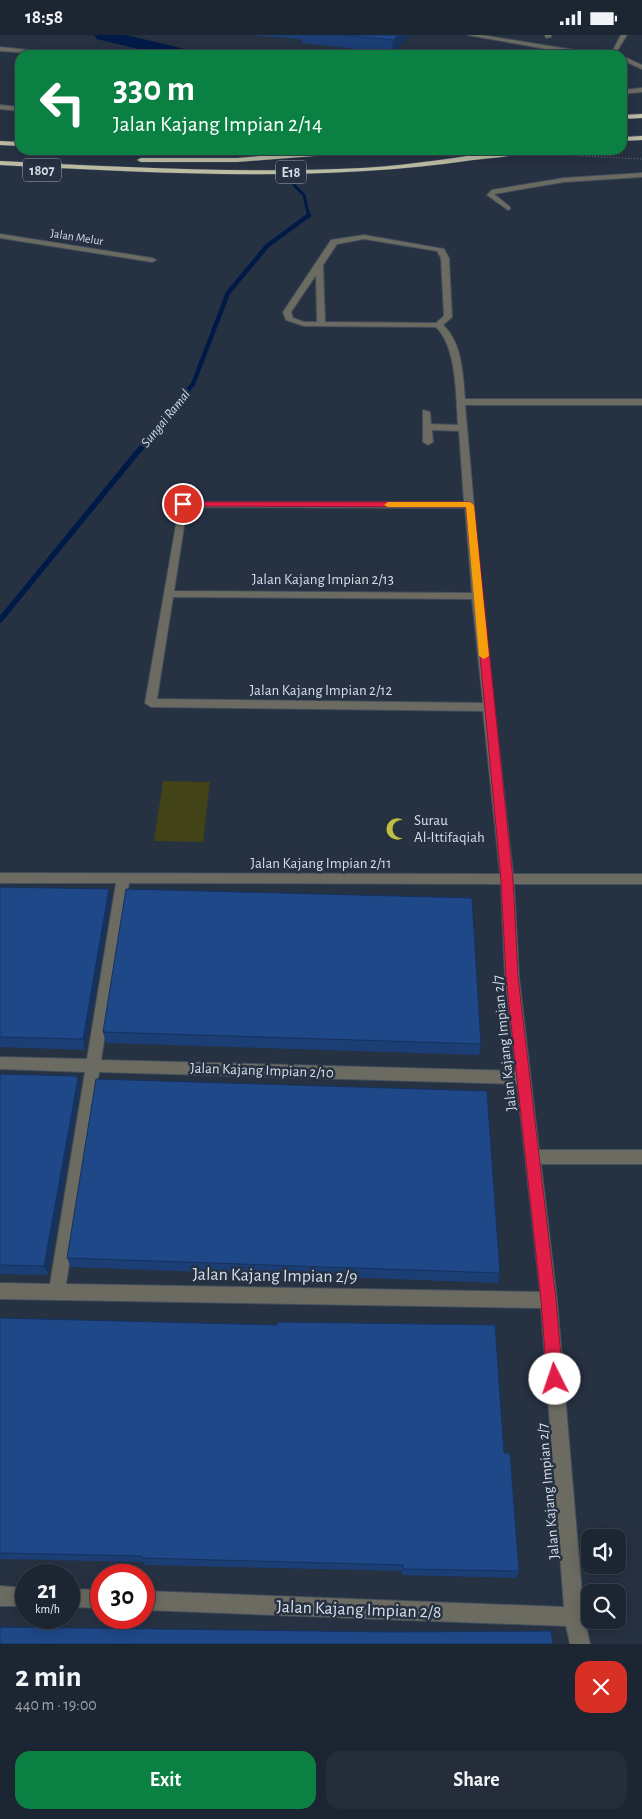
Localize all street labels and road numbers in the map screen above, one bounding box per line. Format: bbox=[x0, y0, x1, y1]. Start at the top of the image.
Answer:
road number: 1807 bbox=[23, 159, 61, 181]
road number: E18 bbox=[276, 160, 306, 183]
street label: Jalan Melur bbox=[50, 227, 104, 247]
street label: Jalan Kajang Impian 2/13 bbox=[252, 572, 394, 587]
street label: Jalan Kajang Impian 2/12 bbox=[250, 683, 392, 698]
street label: Jalan Kajang Impian 2/11 bbox=[251, 856, 391, 871]
street label: Jalan Kajang Impian 2/7 bbox=[490, 974, 519, 1112]
street label: Jalan Kajang Impian 2/10 bbox=[190, 1060, 334, 1081]
street label: Jalan Kajang Impian 2/9 bbox=[192, 1266, 358, 1286]
street label: Jalan Kajang Impian 2/7 bbox=[535, 1422, 562, 1560]
street label: Jalan Kajang Impian 2/8 bbox=[276, 1598, 442, 1622]

